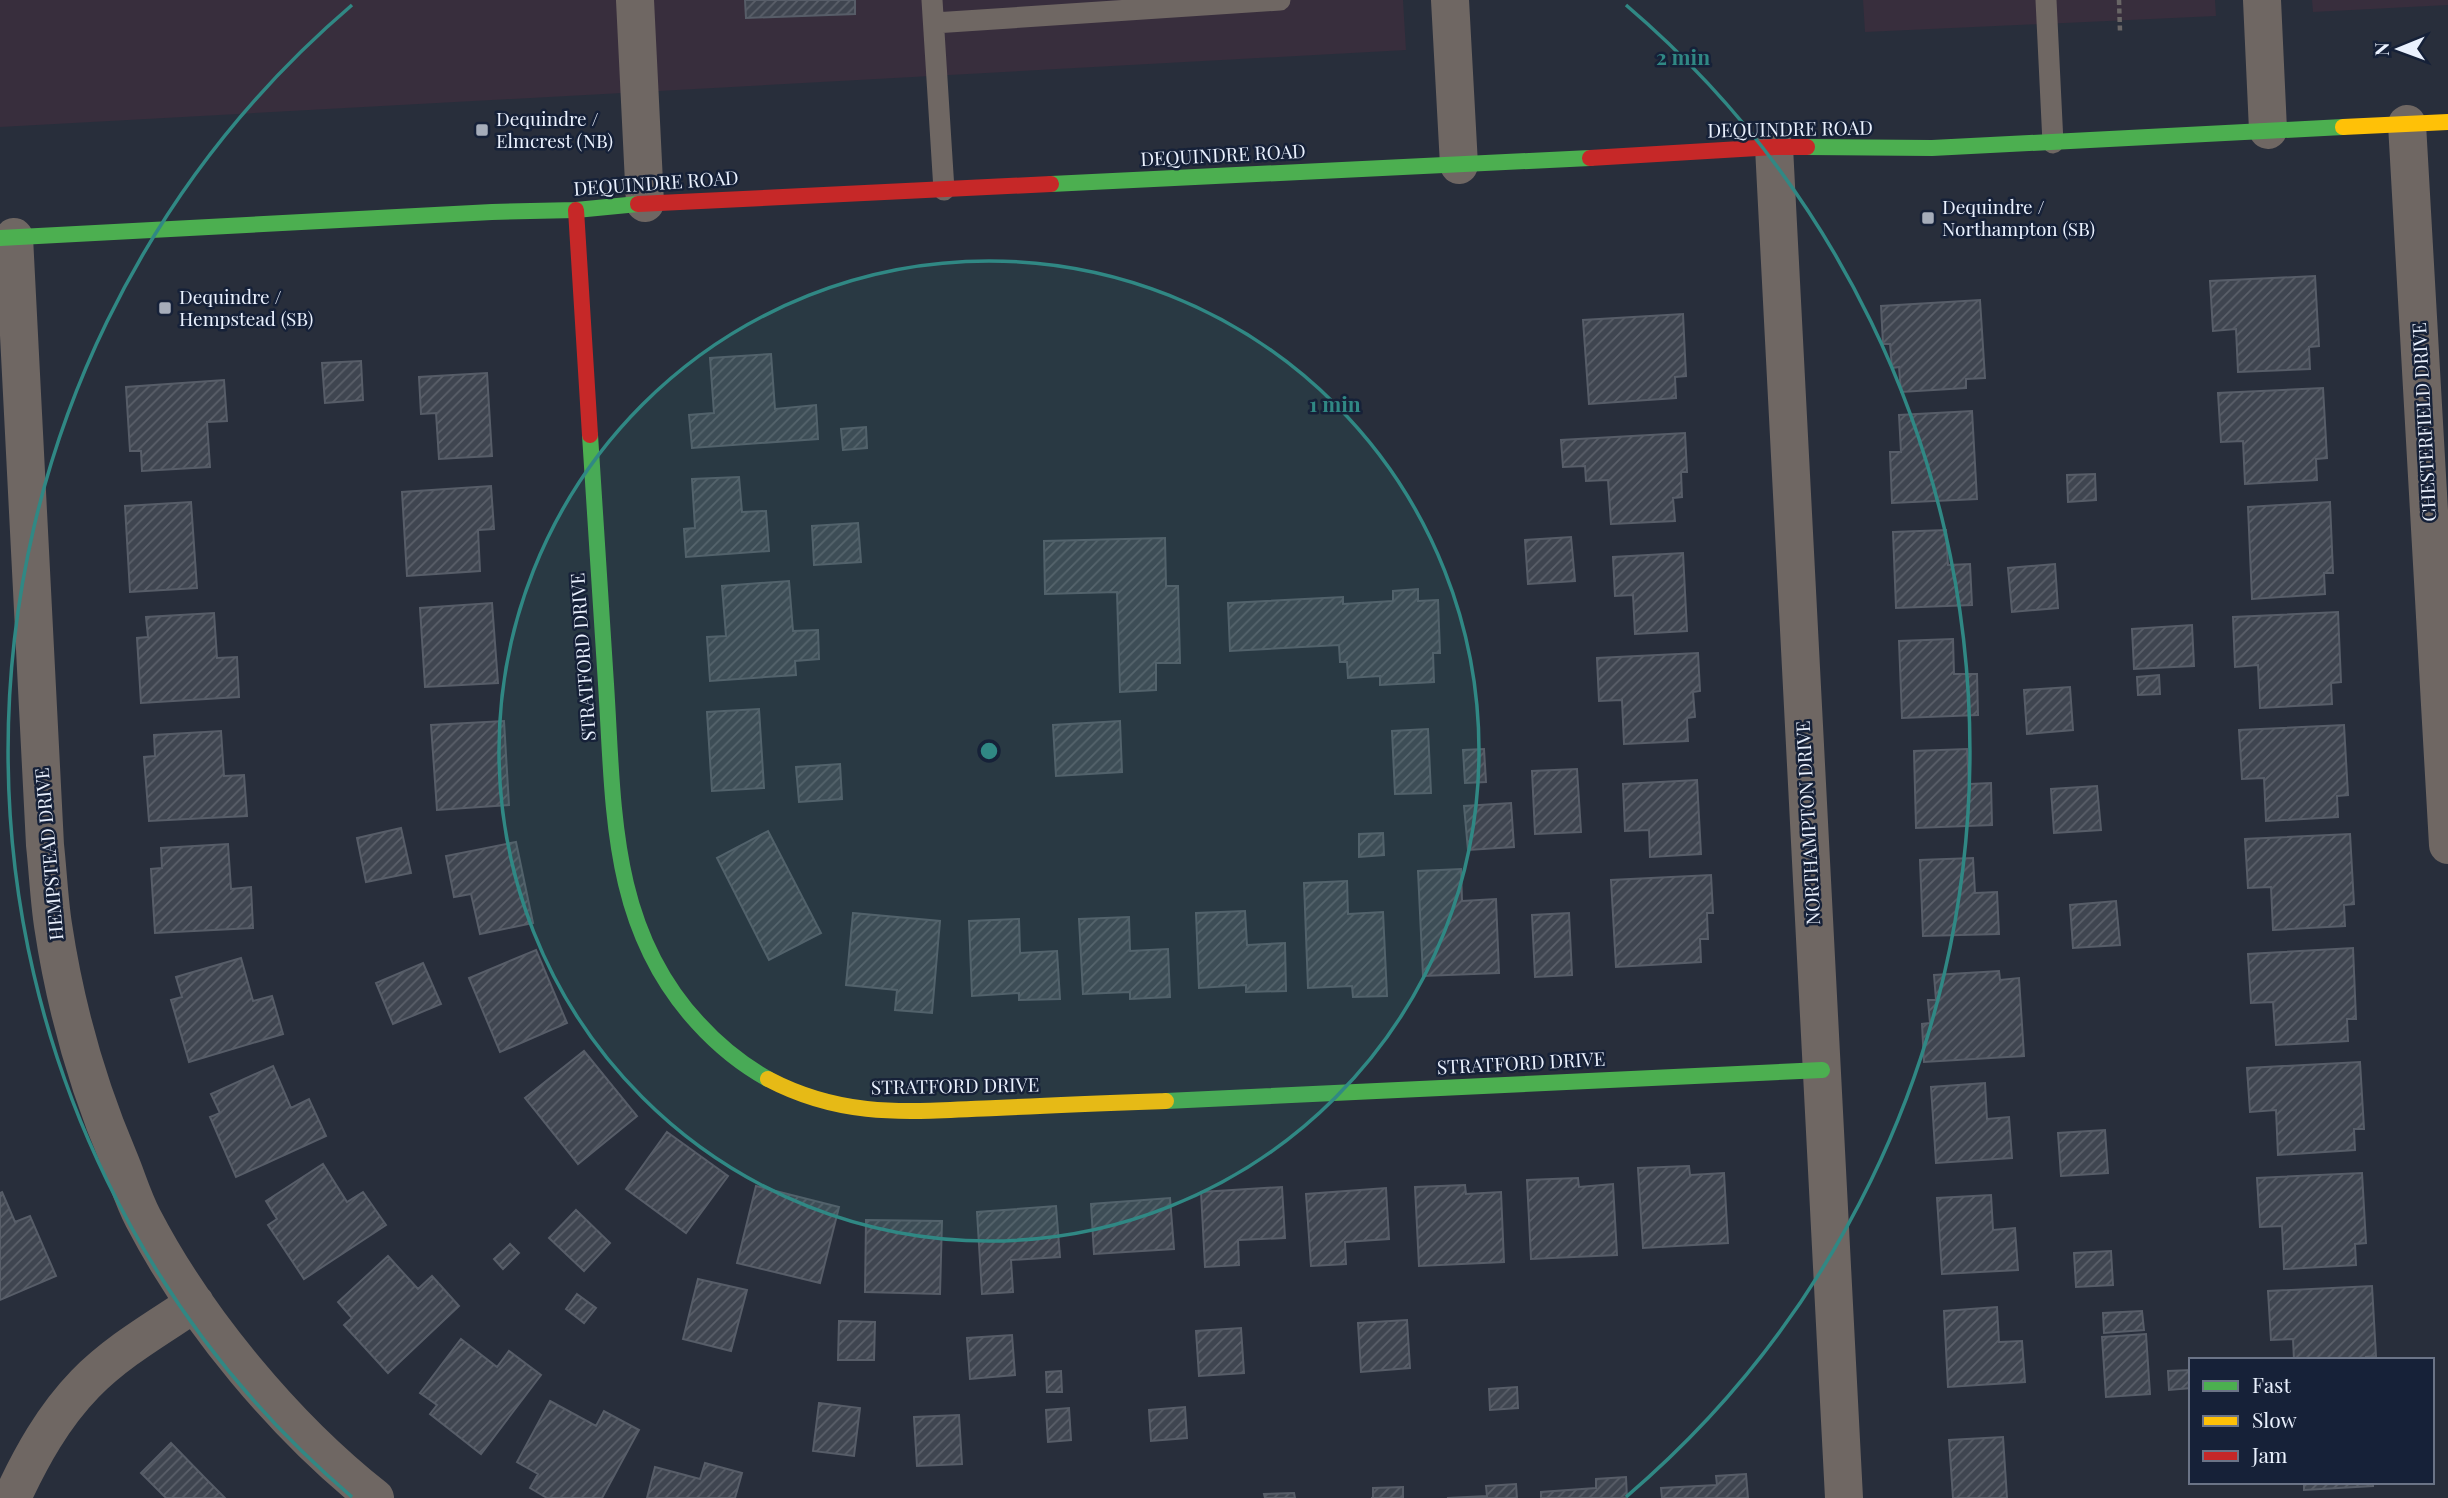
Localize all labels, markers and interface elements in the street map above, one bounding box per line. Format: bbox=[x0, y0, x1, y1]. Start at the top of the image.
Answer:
north arrow bbox=[2364, 14, 2434, 84]
text: 2 min bbox=[1656, 42, 1710, 70]
text: N bbox=[2368, 42, 2394, 56]
place label: Dequindre / Elmcrest (NB) bbox=[496, 105, 613, 153]
street label: DEQUINDRE ROAD bbox=[1707, 114, 1873, 142]
marker: Dequindre / Elmcrest (NB) bbox=[474, 122, 490, 138]
street label: DEQUINDRE ROAD bbox=[1140, 137, 1306, 171]
street label: DEQUINDRE ROAD bbox=[572, 163, 739, 201]
place label: Dequindre / Northampton (SB) bbox=[1942, 193, 2095, 241]
marker: Dequindre / Northampton (SB) bbox=[1920, 210, 1936, 226]
place label: Dequindre / Hempstead (SB) bbox=[179, 283, 313, 331]
marker: Dequindre / Hempstead (SB) bbox=[157, 300, 173, 316]
street label: CHESTERFIELD DRIVE bbox=[2405, 322, 2441, 522]
text: 1 min bbox=[1309, 389, 1361, 417]
street label: STRATFORD DRIVE bbox=[563, 572, 601, 742]
street label: NORTHAMPTON DRIVE bbox=[1789, 720, 1825, 926]
centre of rings bbox=[977, 739, 1001, 763]
street label: HEMPSTEAD DRIVE bbox=[28, 767, 69, 941]
street label: STRATFORD DRIVE bbox=[1436, 1045, 1606, 1079]
street label: STRATFORD DRIVE bbox=[871, 1071, 1039, 1099]
legend bbox=[2189, 1358, 2434, 1484]
text: Fast bbox=[2252, 1370, 2291, 1398]
text: Slow bbox=[2252, 1405, 2297, 1433]
text: Jam bbox=[2251, 1440, 2288, 1468]

